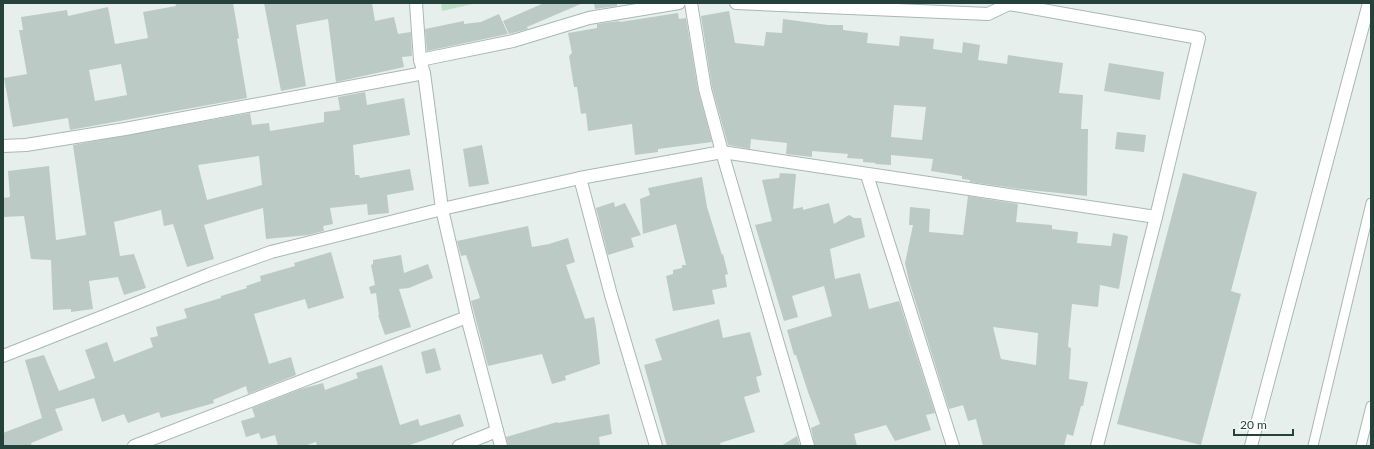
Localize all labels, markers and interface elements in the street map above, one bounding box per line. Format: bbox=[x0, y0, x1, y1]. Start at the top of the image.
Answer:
scale bar bbox=[1234, 411, 1293, 437]
text: 20 m bbox=[1240, 417, 1267, 432]

